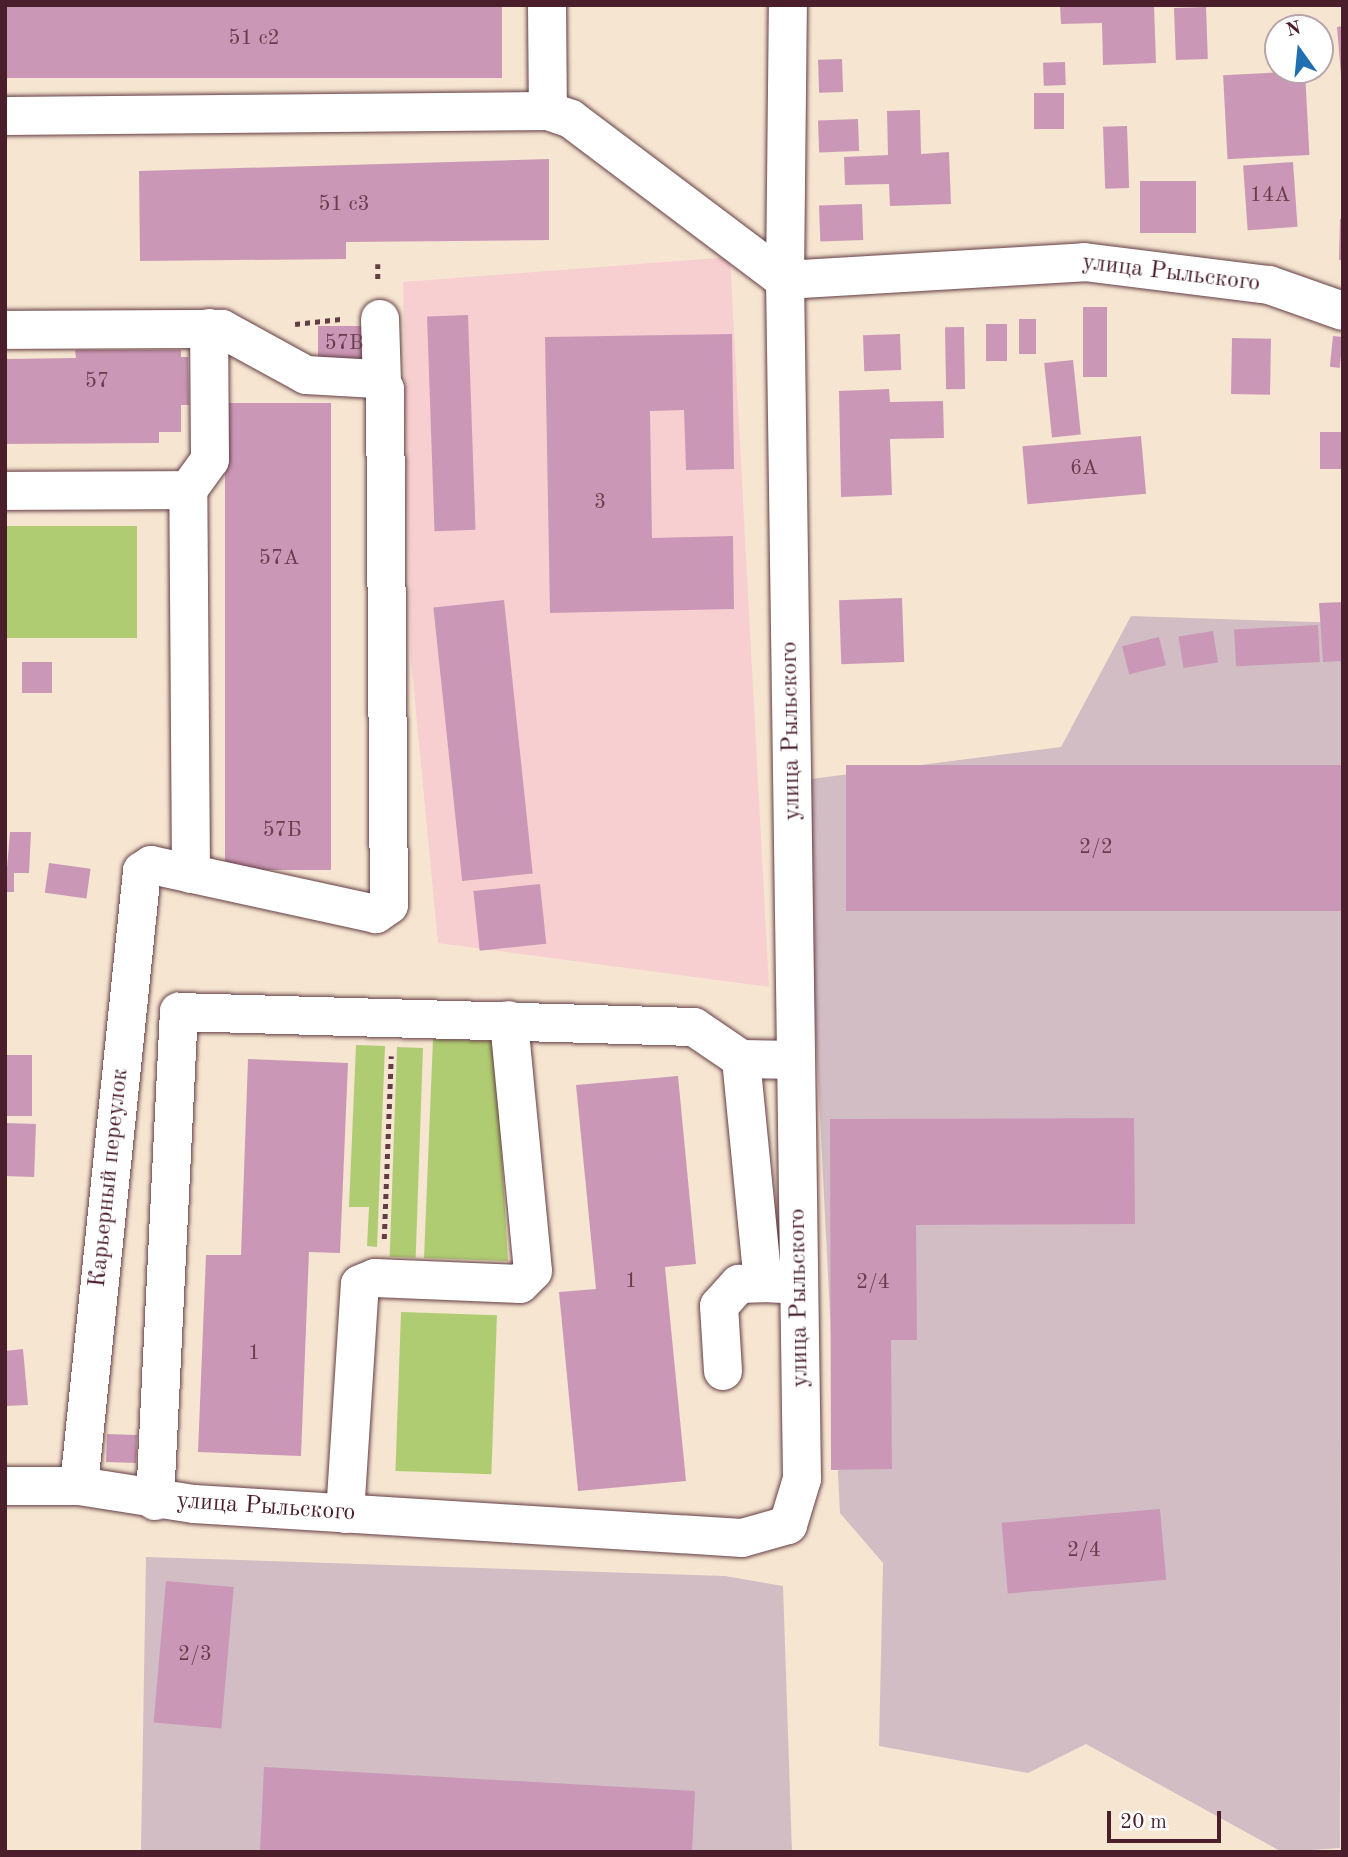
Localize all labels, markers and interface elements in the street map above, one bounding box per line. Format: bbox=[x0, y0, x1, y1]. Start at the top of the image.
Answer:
north arrow bbox=[1264, 14, 1334, 84]
text: N bbox=[1284, 19, 1303, 41]
house number: 51 с2 bbox=[228, 26, 280, 52]
house number: 14А bbox=[1250, 183, 1290, 209]
house number: 51 с3 bbox=[318, 192, 370, 218]
street label: улица Рыльского bbox=[1080, 249, 1262, 299]
house number: 57В bbox=[325, 331, 363, 357]
house number: 57 bbox=[85, 369, 109, 395]
house number: 6А bbox=[1070, 456, 1098, 482]
house number: 3 bbox=[594, 490, 606, 516]
house number: 57А bbox=[259, 546, 299, 572]
street label: улица Рыльского bbox=[776, 641, 808, 821]
house number: 57Б bbox=[262, 818, 302, 844]
house number: 2/2 bbox=[1079, 835, 1113, 861]
street label: Карьерный переулок bbox=[84, 1067, 136, 1289]
street label: улица Рыльского bbox=[784, 1208, 816, 1388]
house number: 1 bbox=[625, 1269, 637, 1295]
house number: 2/4 bbox=[856, 1270, 890, 1296]
house number: 1 bbox=[248, 1341, 260, 1367]
street label: улица Рыльского bbox=[176, 1487, 356, 1529]
house number: 2/4 bbox=[1067, 1538, 1101, 1564]
house number: 2/3 bbox=[178, 1642, 212, 1668]
scale bar bbox=[1110, 1798, 1224, 1842]
text: 20 m bbox=[1120, 1812, 1167, 1833]

